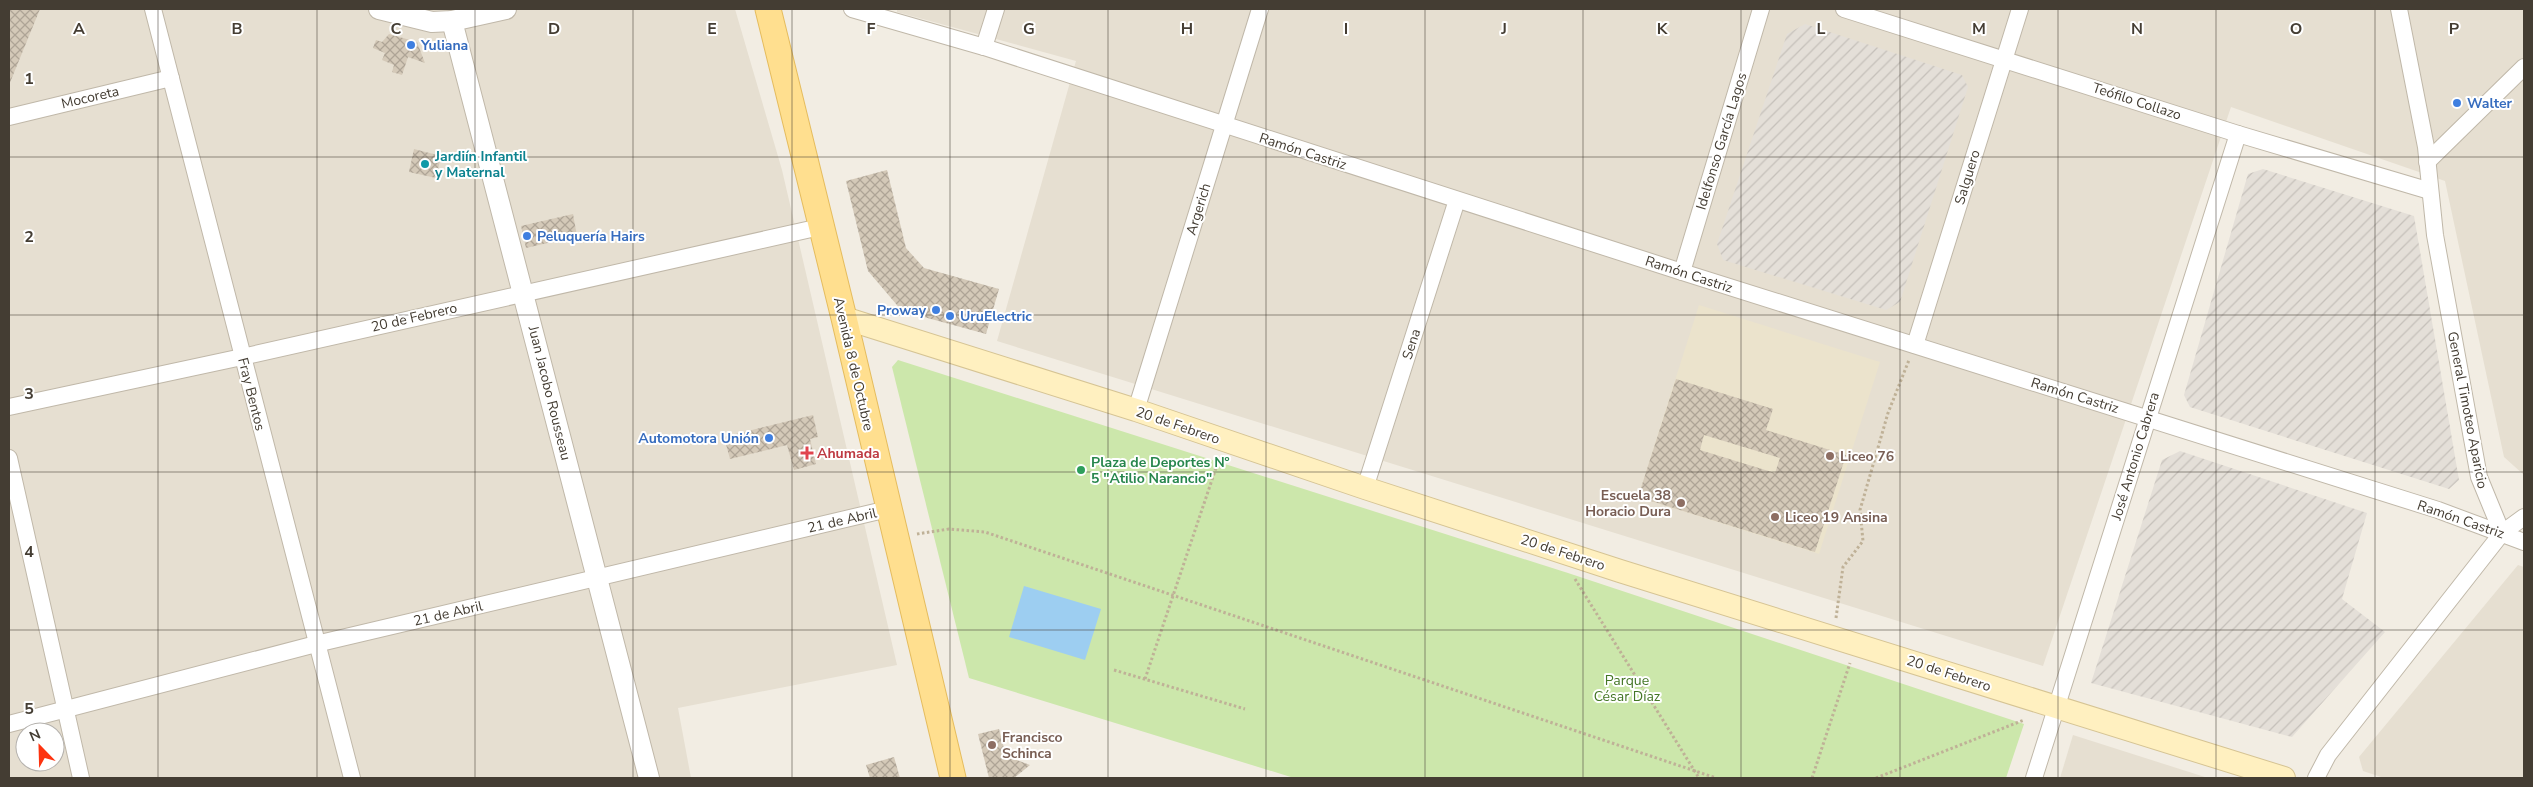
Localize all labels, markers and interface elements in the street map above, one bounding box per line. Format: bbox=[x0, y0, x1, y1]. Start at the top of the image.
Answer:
text: A bbox=[73, 18, 85, 40]
text: B bbox=[231, 18, 243, 40]
text: C bbox=[391, 18, 402, 40]
text: D bbox=[548, 18, 560, 40]
text: E bbox=[707, 18, 717, 40]
text: F bbox=[867, 18, 876, 40]
text: G bbox=[1023, 18, 1035, 40]
text: H bbox=[1181, 18, 1193, 40]
text: I bbox=[1344, 18, 1348, 40]
text: J bbox=[1500, 18, 1507, 40]
text: K bbox=[1657, 18, 1669, 40]
text: L bbox=[1817, 18, 1826, 40]
text: M bbox=[1972, 18, 1986, 40]
text: N bbox=[2131, 18, 2143, 40]
text: O bbox=[2290, 18, 2302, 40]
text: P bbox=[2449, 18, 2459, 40]
place label: Yuliana bbox=[420, 36, 468, 55]
marker: Yuliana bbox=[405, 39, 417, 51]
text: 1 bbox=[24, 68, 34, 90]
street label: Idelfonso García Lagos bbox=[1692, 70, 1751, 212]
street label: Teófilo Collazo bbox=[2090, 78, 2184, 125]
street label: Mocoreta bbox=[59, 82, 121, 113]
place label: Walter bbox=[2467, 94, 2513, 113]
marker: Walter bbox=[2451, 97, 2463, 109]
street label: Ramón Castriz bbox=[1257, 128, 1350, 175]
place label: Jardiín Infantil y Maternal bbox=[434, 147, 527, 182]
street label: Salguero bbox=[1950, 147, 1985, 207]
marker: Jardiín Infantil y Maternal bbox=[419, 158, 431, 170]
street label: Argerich bbox=[1182, 181, 1215, 237]
text: 2 bbox=[24, 226, 34, 248]
place label: Peluquería Hairs bbox=[537, 227, 645, 246]
marker: Peluquería Hairs bbox=[521, 230, 533, 242]
street label: Ramón Castriz bbox=[1643, 251, 1736, 298]
street label: Avenida 8 de Octubre bbox=[829, 295, 878, 433]
street label: 20 de Febrero bbox=[369, 298, 459, 337]
place label: Proway bbox=[877, 301, 927, 320]
marker: Proway bbox=[930, 304, 942, 316]
place label: UruElectric bbox=[960, 307, 1032, 326]
marker: UruElectric bbox=[944, 310, 956, 322]
street label: Juan Jacobo Rousseau bbox=[523, 323, 575, 462]
street label: Sena bbox=[1398, 326, 1425, 362]
street label: General Timoteo Aparicio bbox=[2443, 330, 2492, 491]
street label: Fray Bentos bbox=[233, 356, 270, 433]
street label: Ramón Castriz bbox=[2029, 373, 2122, 418]
text: 3 bbox=[24, 383, 34, 405]
street label: José Antonio Cabrera bbox=[2107, 390, 2164, 523]
street label: 20 de Febrero bbox=[1133, 402, 1223, 449]
place label: Automotora Unión bbox=[638, 429, 759, 448]
marker: Automotora Unión bbox=[763, 432, 775, 444]
place label: Ahumada bbox=[817, 444, 880, 463]
marker: Ahumada bbox=[801, 447, 813, 459]
place label: Liceo 76 bbox=[1840, 447, 1894, 466]
marker: Liceo 76 bbox=[1824, 450, 1836, 462]
place label: Plaza de Deportes Nº 5 "Atilio Narancio" bbox=[1091, 453, 1230, 488]
marker: Plaza de Deportes Nº 5 "Atilio Narancio" bbox=[1075, 464, 1087, 476]
place label: Escuela 38 Horacio Dura bbox=[1585, 486, 1671, 521]
street label: Ramón Castriz bbox=[2415, 496, 2507, 543]
marker: Escuela 38 Horacio Dura bbox=[1675, 497, 1687, 509]
street label: 21 de Abril bbox=[806, 503, 879, 538]
place label: Liceo 19 Ansina bbox=[1785, 508, 1888, 527]
marker: Liceo 19 Ansina bbox=[1769, 511, 1781, 523]
street label: 20 de Febrero bbox=[1518, 530, 1608, 575]
text: 4 bbox=[24, 541, 34, 563]
street label: 21 de Abril bbox=[412, 596, 485, 631]
street label: 20 de Febrero bbox=[1904, 651, 1994, 696]
park label: Parque César Díaz bbox=[1594, 671, 1661, 706]
text: 5 bbox=[24, 698, 34, 720]
north arrow bbox=[15, 722, 65, 772]
text: N bbox=[27, 725, 44, 746]
place label: Francisco Schinca bbox=[1002, 728, 1063, 763]
marker: Francisco Schinca bbox=[986, 739, 998, 751]

